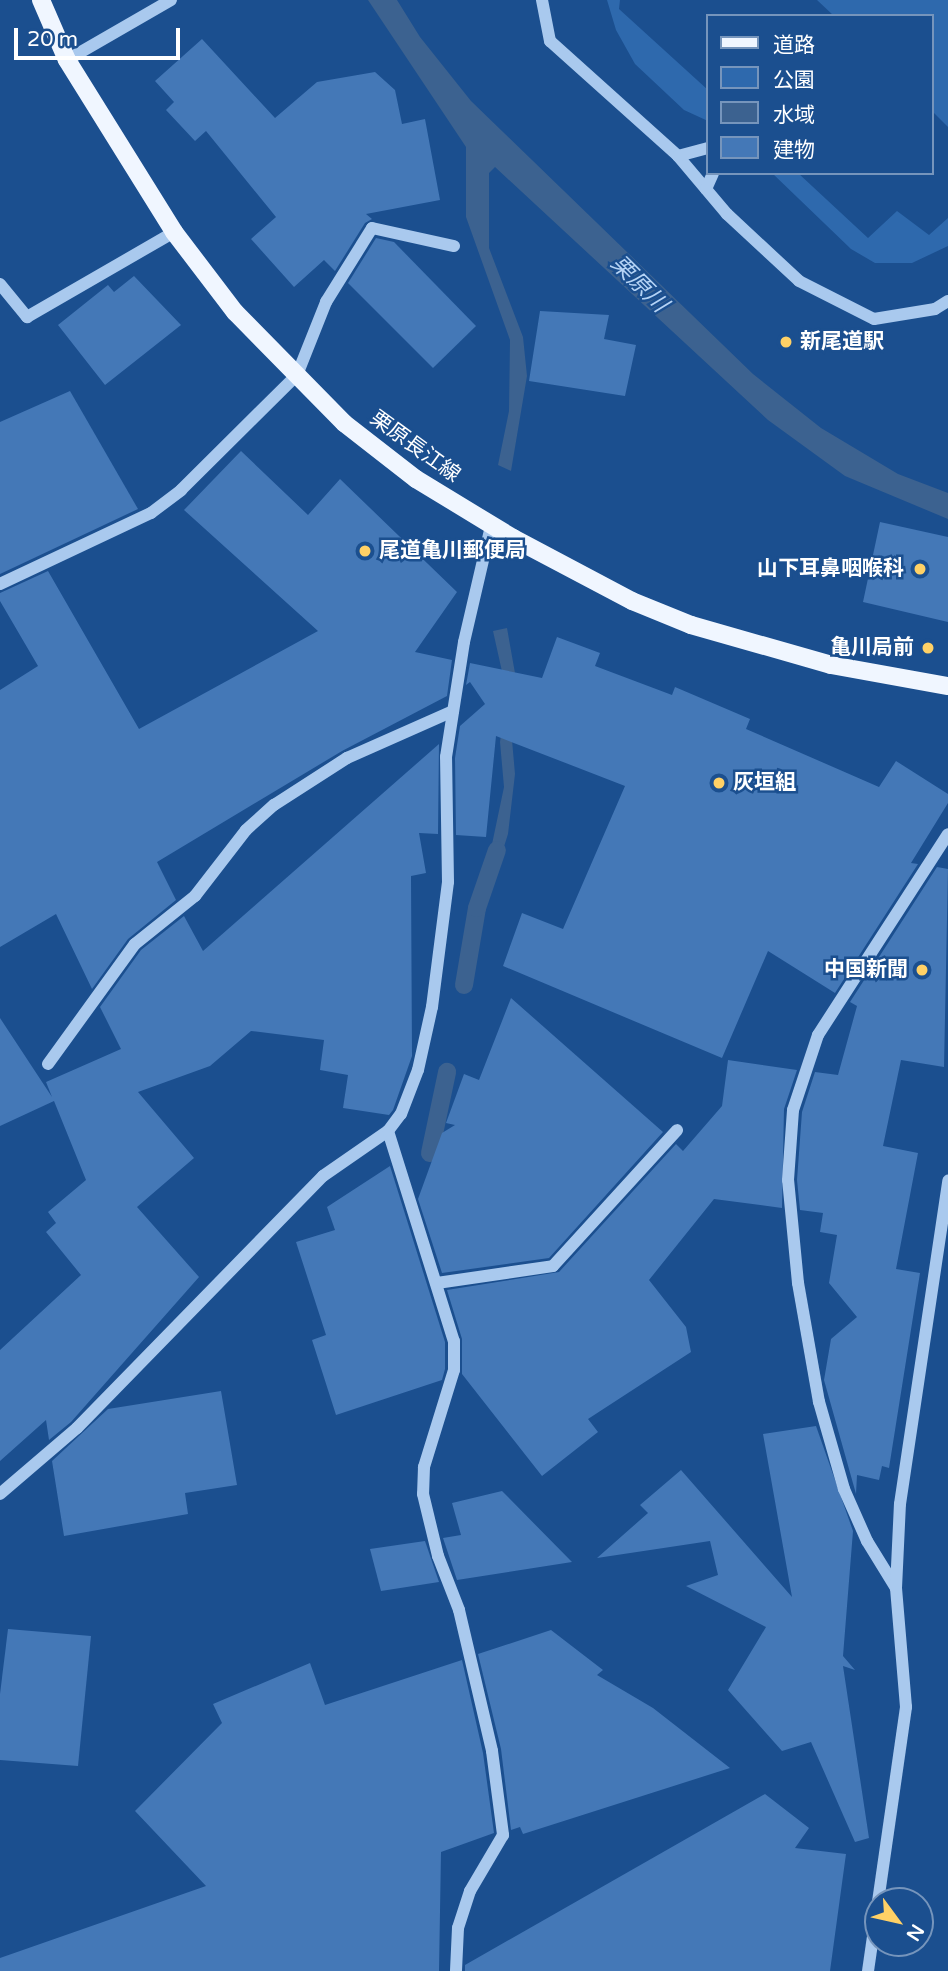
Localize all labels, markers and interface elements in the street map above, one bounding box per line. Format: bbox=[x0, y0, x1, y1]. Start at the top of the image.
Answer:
scale bar bbox=[18, 14, 184, 58]
legend bbox=[706, 14, 934, 175]
text: 20 m bbox=[27, 27, 78, 52]
text: 道路 bbox=[773, 33, 815, 58]
text: 公園 bbox=[773, 68, 815, 93]
text: 水域 bbox=[773, 103, 815, 128]
text: 建物 bbox=[773, 138, 815, 163]
water label: 栗原川 bbox=[605, 250, 673, 318]
place label: 新尾道駅 bbox=[800, 329, 884, 355]
marker: 新尾道駅 bbox=[778, 334, 794, 350]
street label: 栗原長江線 bbox=[365, 406, 465, 488]
place label: 尾道亀川郵便局 bbox=[379, 538, 526, 564]
marker: 尾道亀川郵便局 bbox=[357, 543, 373, 559]
place label: 山下耳鼻咽喉科 bbox=[757, 556, 904, 582]
marker: 山下耳鼻咽喉科 bbox=[910, 559, 930, 579]
place label: 亀川局前 bbox=[830, 635, 914, 661]
marker: 亀川局前 bbox=[920, 640, 936, 656]
place label: 灰垣組 bbox=[733, 770, 796, 796]
marker: 灰垣組 bbox=[711, 775, 727, 791]
place label: 中国新聞 bbox=[824, 957, 908, 983]
marker: 中国新聞 bbox=[914, 962, 930, 978]
north arrow bbox=[864, 1887, 934, 1957]
text: N bbox=[902, 1920, 928, 1945]

